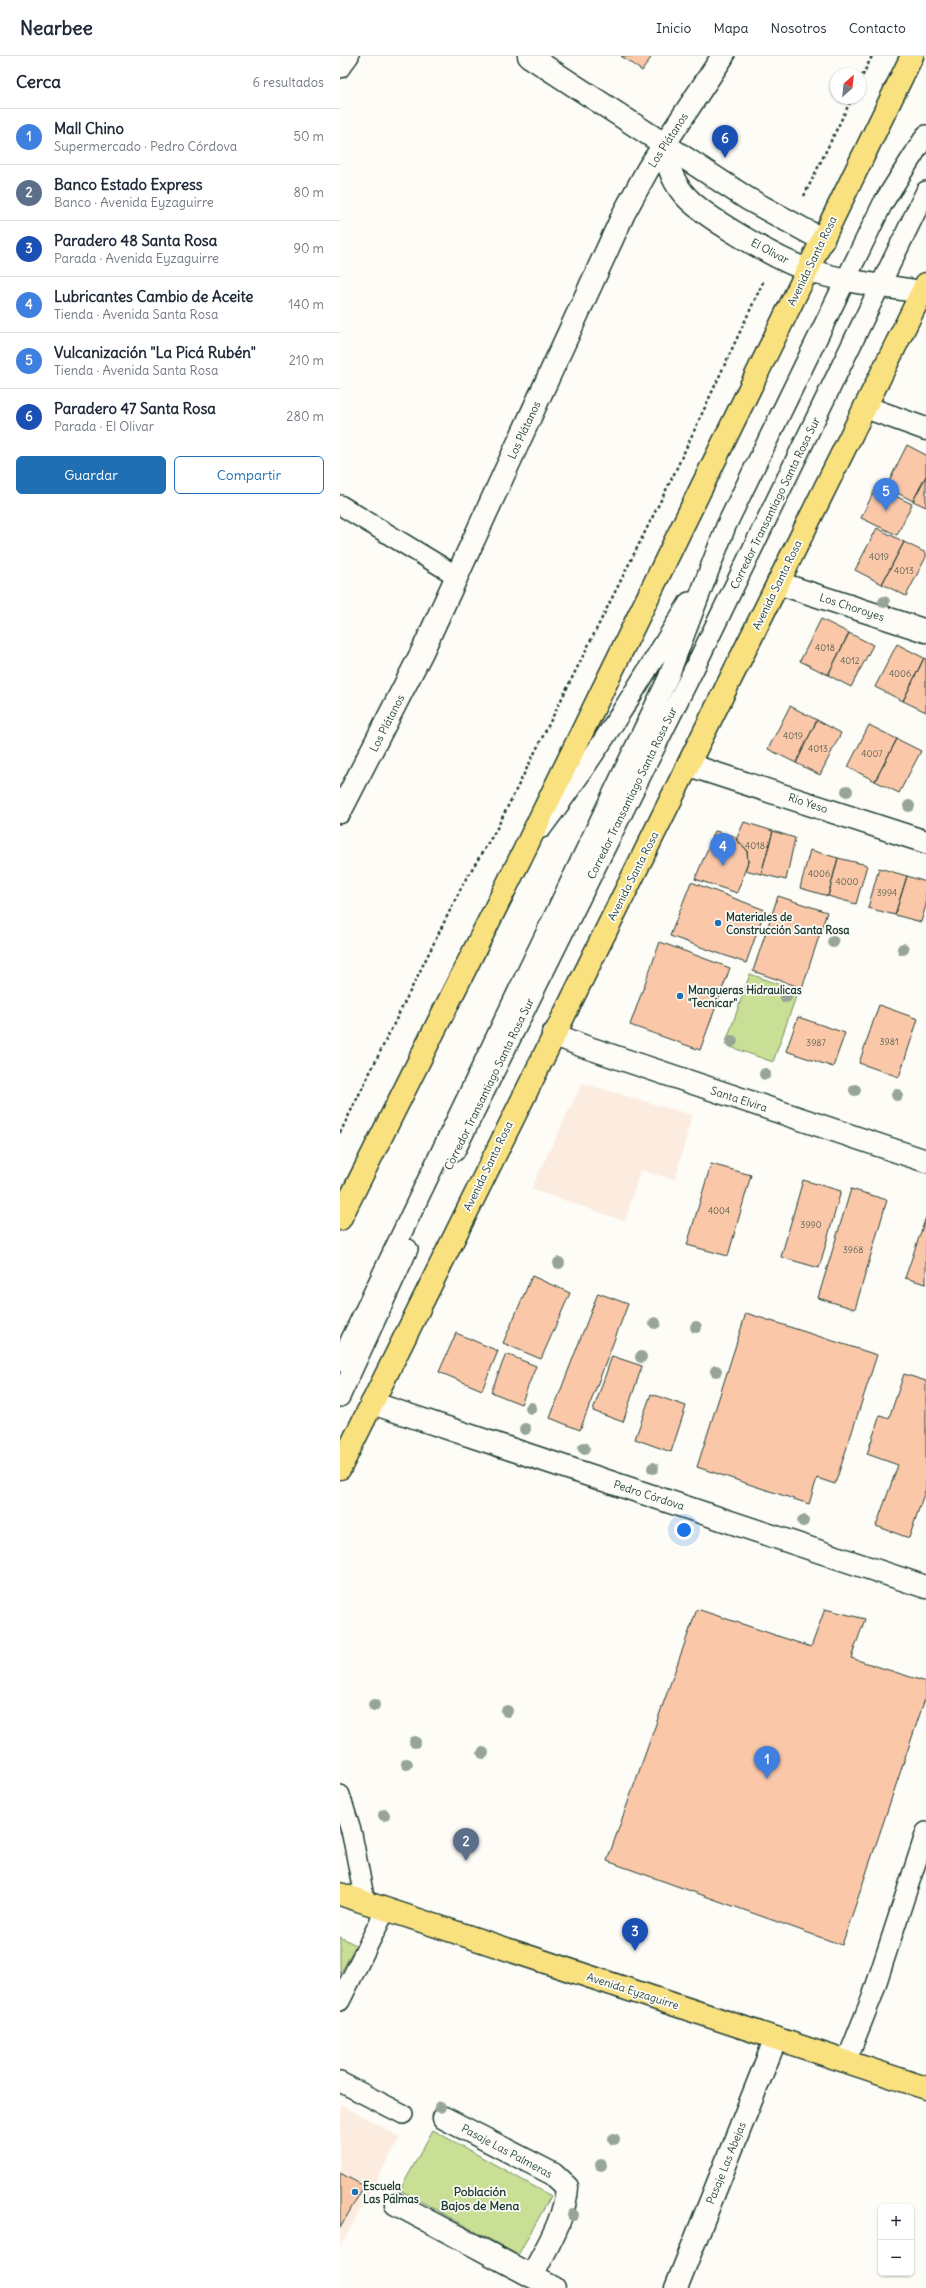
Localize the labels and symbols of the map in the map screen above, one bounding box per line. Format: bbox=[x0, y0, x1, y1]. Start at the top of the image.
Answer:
north arrow bbox=[830, 68, 866, 104]
street label: Los Plátanos bbox=[645, 110, 691, 170]
pin: 6 bbox=[712, 125, 738, 158]
street label: Avenida Santa Rosa bbox=[784, 214, 840, 308]
street label: El Olivar bbox=[749, 235, 792, 267]
street label: Los Plátanos bbox=[504, 399, 544, 461]
street label: Corredor Transantiago Santa Rosa Sur bbox=[727, 414, 823, 591]
pin: 5 bbox=[873, 478, 899, 511]
street label: Avenida Santa Rosa bbox=[749, 538, 805, 632]
house number: 4019 bbox=[869, 551, 889, 562]
house number: 4013 bbox=[894, 565, 914, 576]
street label: Los Choroyes bbox=[818, 590, 886, 624]
house number: 4018 bbox=[815, 642, 835, 653]
house number: 4012 bbox=[840, 655, 860, 666]
house number: 4006 bbox=[889, 668, 911, 679]
street label: Los Plátanos bbox=[367, 692, 407, 754]
street label: Corredor Transantiago Santa Rosa Sur bbox=[584, 704, 680, 881]
house number: 4019 bbox=[783, 730, 803, 741]
house number: 4013 bbox=[808, 743, 828, 754]
house number: 4007 bbox=[861, 748, 883, 759]
street label: Río Yeso bbox=[787, 790, 829, 816]
street label: Avenida Santa Rosa bbox=[604, 829, 662, 923]
pin: 4 bbox=[710, 833, 736, 866]
house number: 4018 bbox=[745, 840, 765, 851]
house number: 4006 bbox=[808, 868, 830, 879]
house number: 4000 bbox=[836, 876, 859, 887]
house number: 3994 bbox=[877, 887, 897, 898]
place label: Materiales de Construcción Santa Rosa bbox=[726, 910, 850, 937]
marker: Materiales de Construcción Santa Rosa bbox=[713, 918, 723, 928]
place label: Mangueras Hidraulicas "Tecnicar" bbox=[688, 983, 802, 1010]
marker: Mangueras Hidraulicas "Tecnicar" bbox=[675, 991, 685, 1001]
street label: Corredor Transantiago Santa Rosa Sur bbox=[441, 995, 537, 1172]
house number: 3981 bbox=[879, 1036, 899, 1047]
house number: 3987 bbox=[806, 1037, 827, 1048]
street label: Santa Elvira bbox=[709, 1083, 769, 1115]
street label: Avenida Santa Rosa bbox=[460, 1119, 516, 1213]
house number: 4004 bbox=[708, 1205, 730, 1216]
house number: 3990 bbox=[800, 1219, 822, 1230]
house number: 3968 bbox=[843, 1244, 863, 1255]
street label: Pedro Córdova bbox=[612, 1477, 686, 1513]
your location bbox=[674, 1520, 694, 1540]
pin: 1 bbox=[754, 1746, 780, 1779]
pin: 2 bbox=[453, 1828, 479, 1861]
pin: 3 bbox=[622, 1918, 648, 1951]
street label: Avenida Eyzaguirre bbox=[585, 1970, 681, 2013]
street label: Pasaje Las Abejas bbox=[703, 2120, 749, 2206]
street label: Pasaje Las Palmeras bbox=[459, 2121, 555, 2181]
place label: Escuela Las Palmas bbox=[363, 2179, 419, 2206]
district label: Población Bajos de Mena bbox=[441, 2184, 519, 2213]
marker: Escuela Las Palmas bbox=[350, 2187, 360, 2197]

